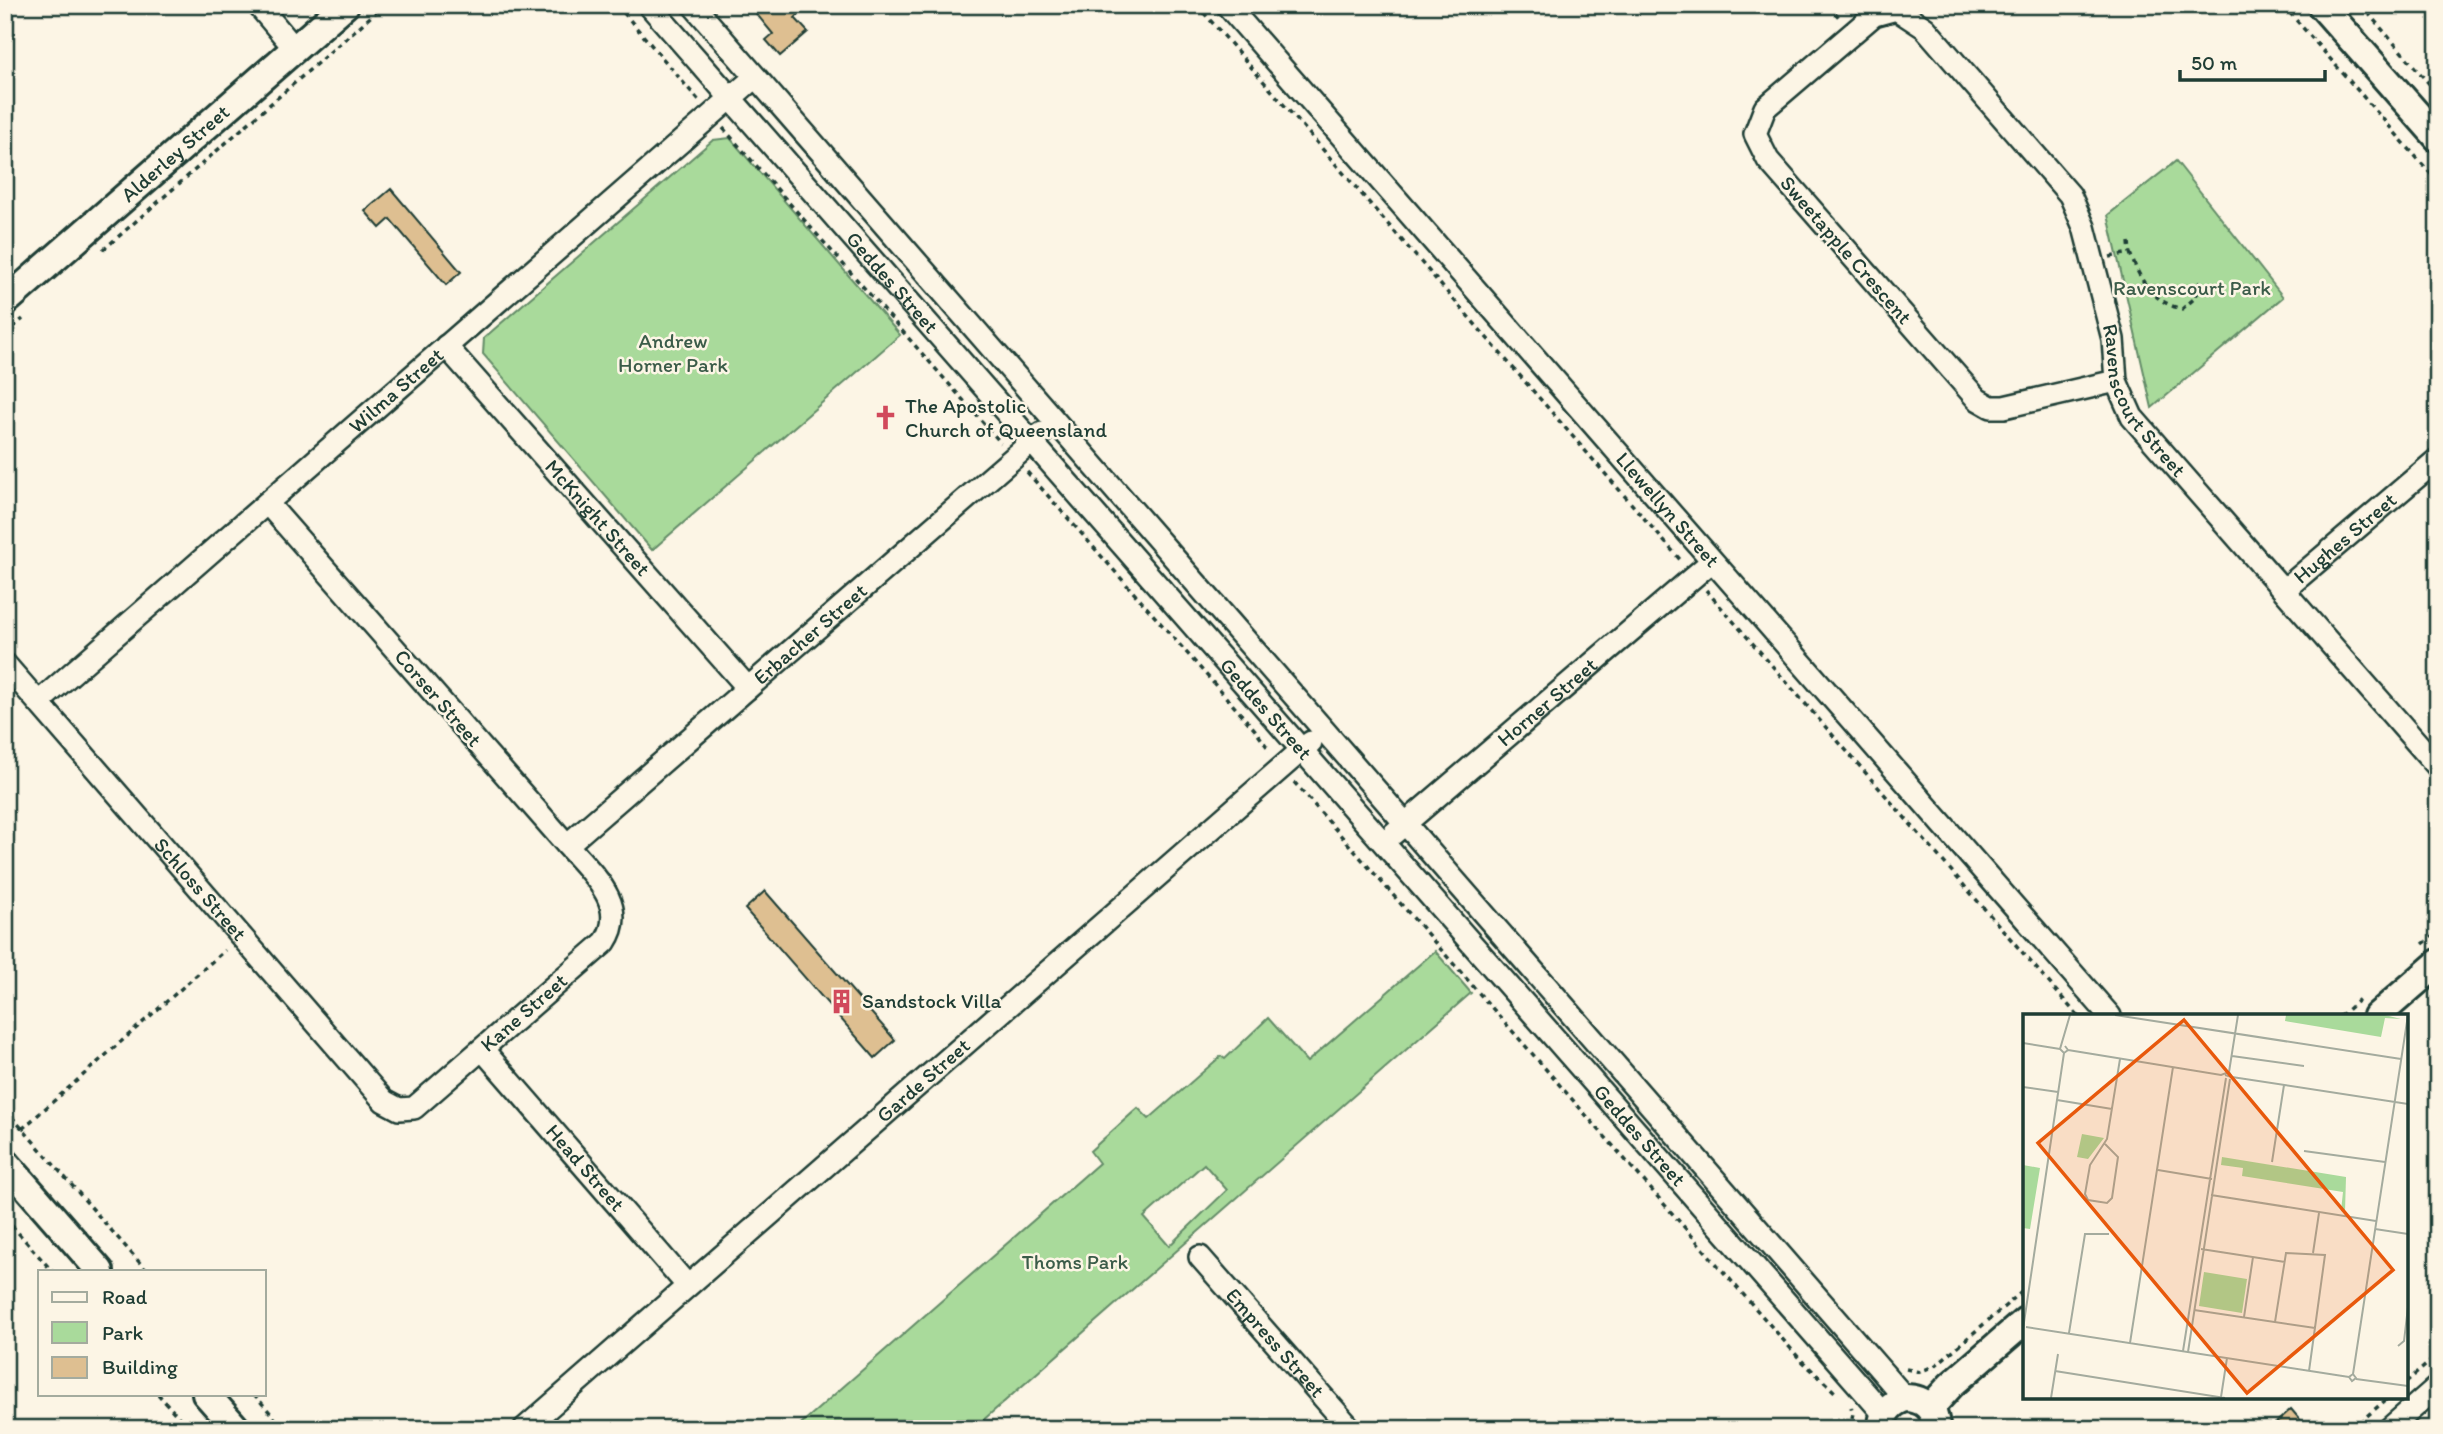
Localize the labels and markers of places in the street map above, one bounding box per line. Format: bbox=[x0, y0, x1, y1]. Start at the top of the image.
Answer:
place label: The Apostolic Church of Queensland bbox=[905, 393, 1107, 442]
church icon: The Apostolic Church of Queensland bbox=[871, 404, 899, 432]
building icon: Sandstock Villa bbox=[828, 987, 856, 1015]
place label: Sandstock Villa bbox=[862, 988, 1002, 1013]

